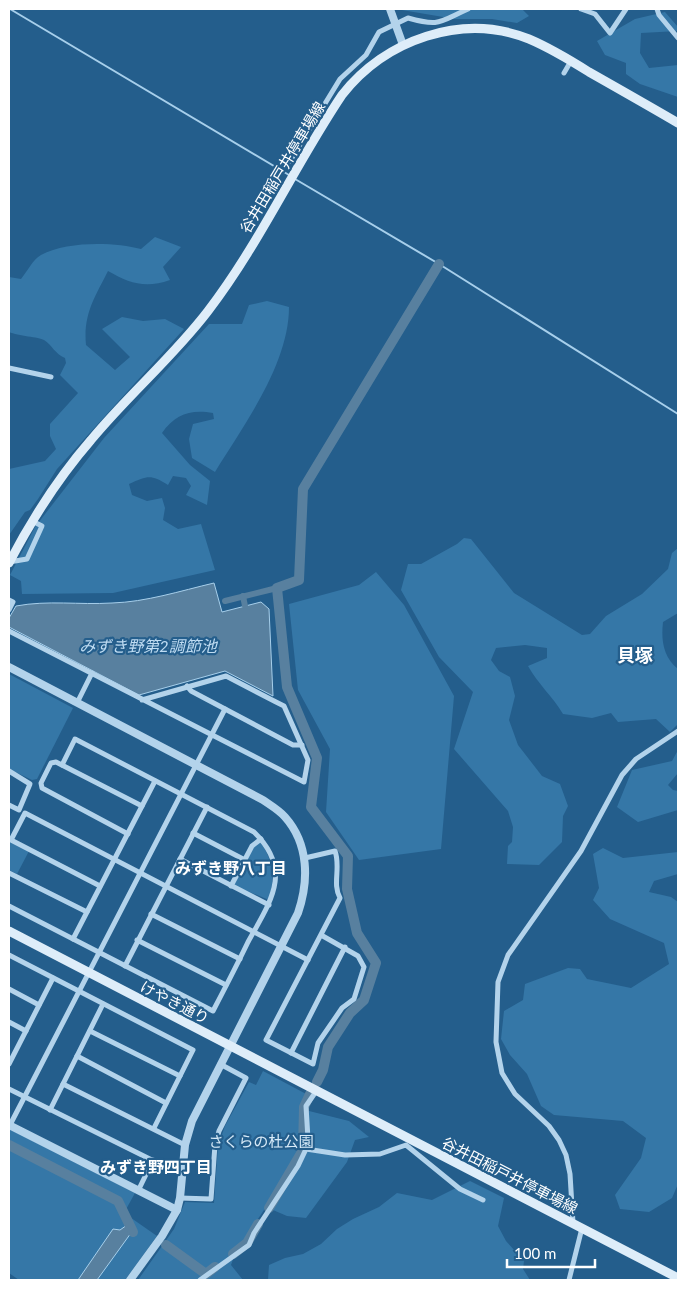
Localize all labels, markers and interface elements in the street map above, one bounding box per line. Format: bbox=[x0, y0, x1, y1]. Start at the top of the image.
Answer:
street label: 谷井田稲戸井停車場線 bbox=[236, 98, 328, 236]
water label: みずき野第2調節池 bbox=[79, 636, 219, 655]
district label: 貝塚 bbox=[617, 644, 653, 666]
district label: みずき野八丁目 bbox=[175, 858, 287, 877]
street label: けやき通り bbox=[137, 977, 213, 1027]
park label: さくらの杜公園 bbox=[208, 1132, 314, 1150]
street label: 谷井田稲戸井停車場線 bbox=[439, 1133, 581, 1217]
district label: みずき野四丁目 bbox=[100, 1157, 212, 1176]
scale bar bbox=[507, 1236, 594, 1268]
text: 100 m bbox=[514, 1244, 556, 1262]

